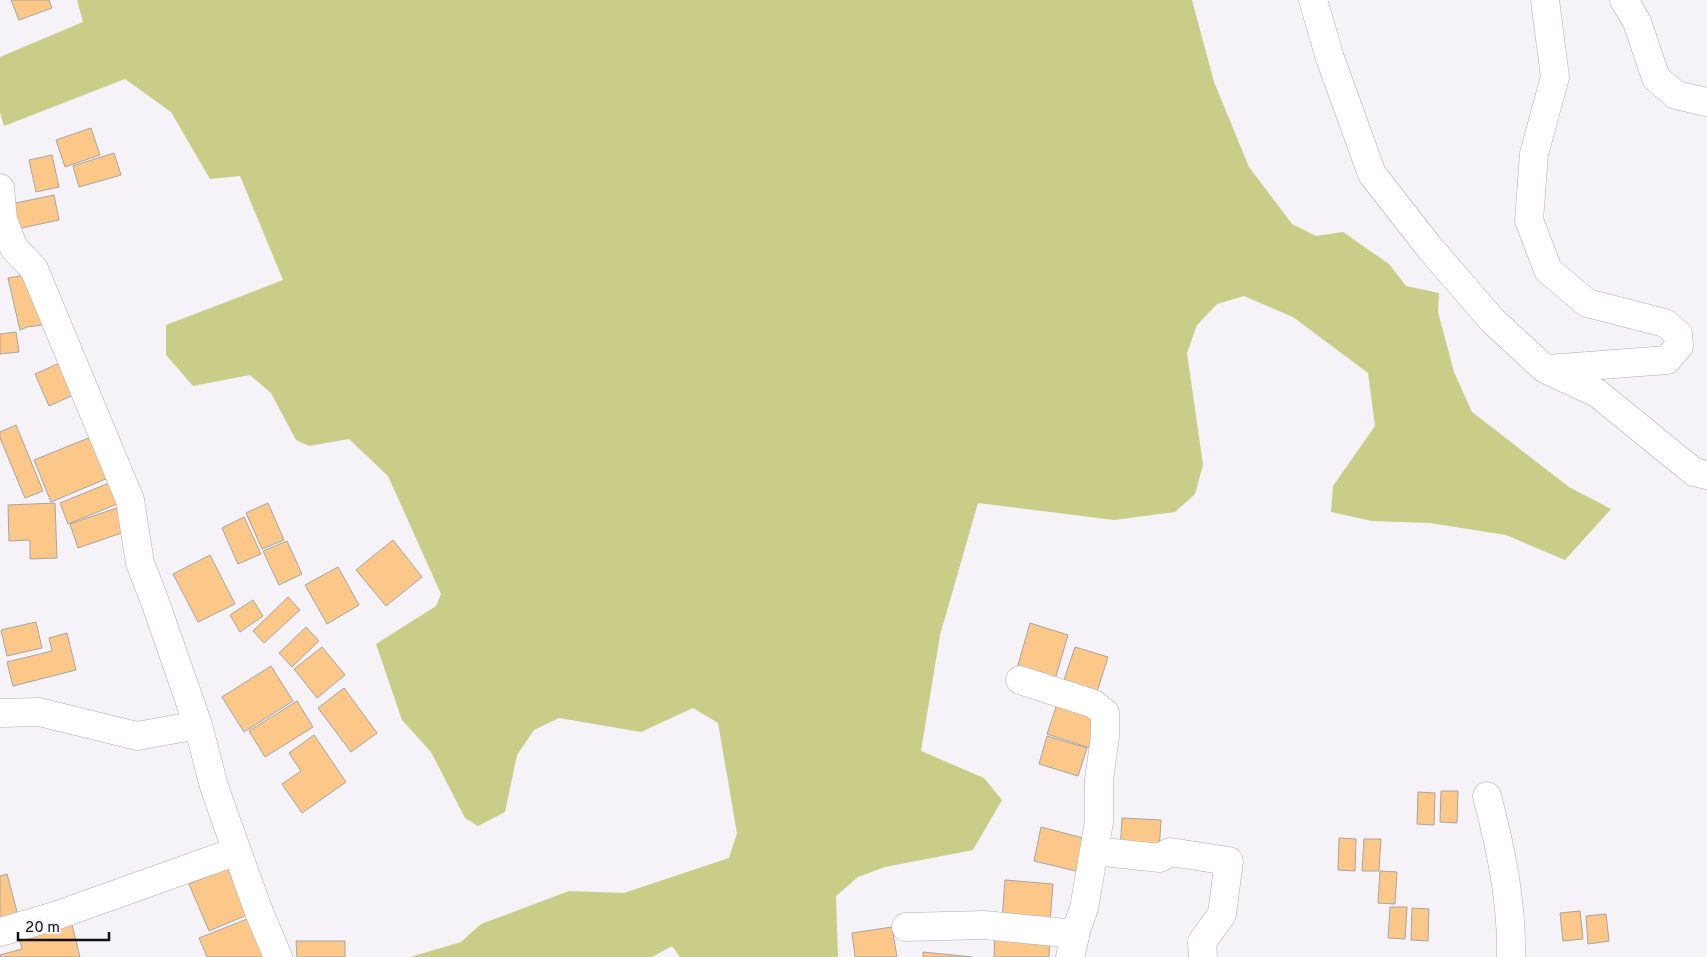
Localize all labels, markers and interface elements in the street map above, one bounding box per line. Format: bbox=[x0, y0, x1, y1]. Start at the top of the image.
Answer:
scale bar bbox=[18, 910, 109, 942]
text: 20 m bbox=[25, 919, 60, 938]

